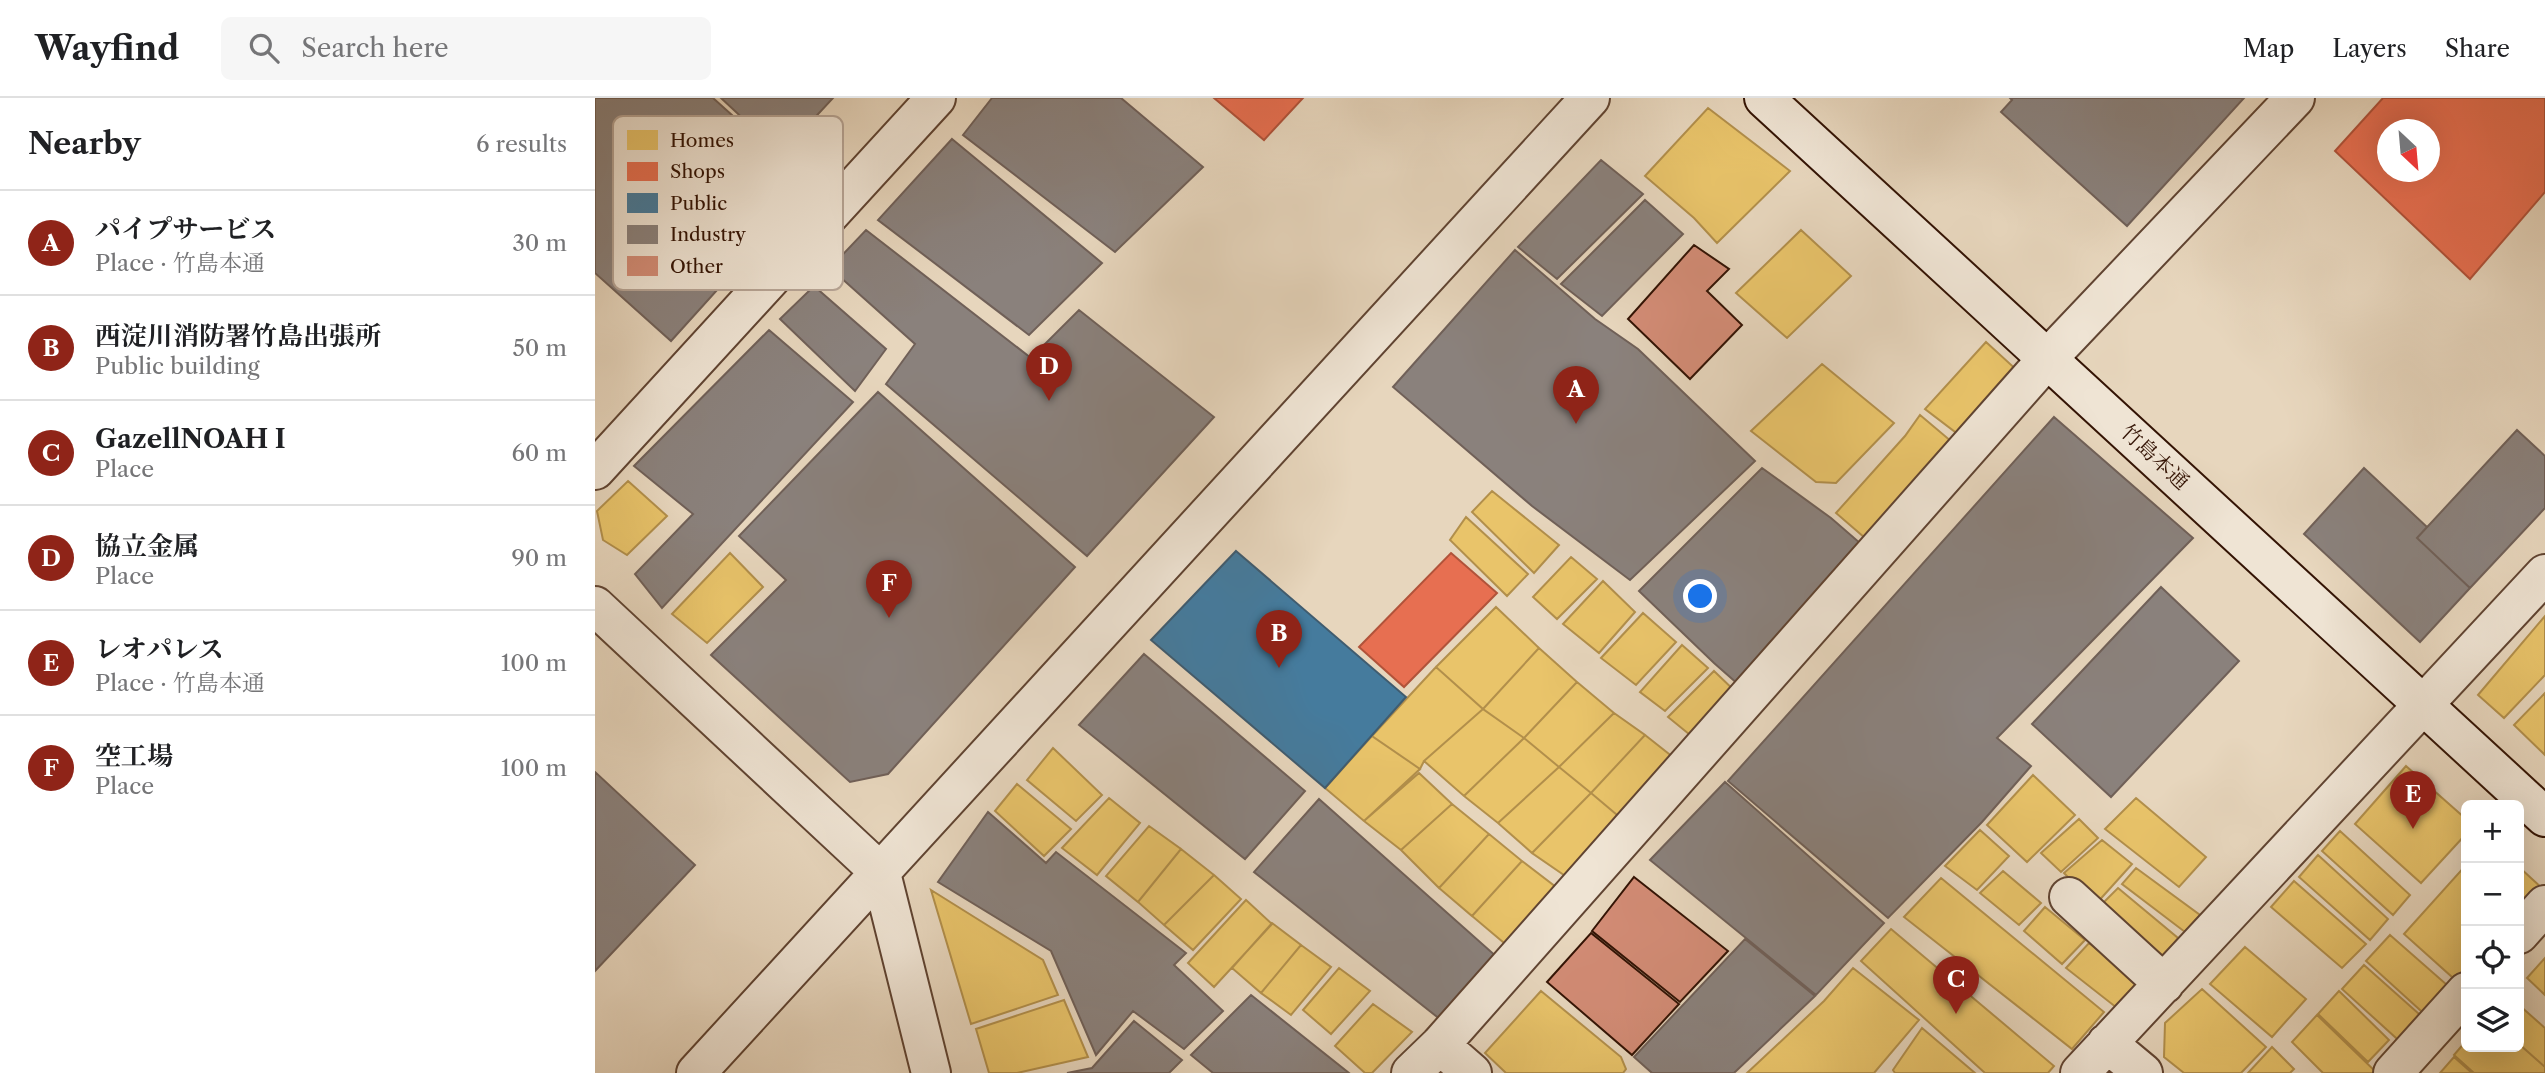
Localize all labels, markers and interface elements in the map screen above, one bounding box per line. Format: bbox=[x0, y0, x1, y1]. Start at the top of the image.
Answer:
search box bbox=[221, 17, 711, 80]
text: Wayfind bbox=[35, 28, 179, 69]
icon: search bbox=[245, 29, 283, 67]
text: Search here bbox=[301, 32, 449, 64]
text: Map bbox=[2243, 34, 2294, 63]
text: Layers bbox=[2332, 34, 2407, 63]
text: Share bbox=[2445, 34, 2510, 63]
legend bbox=[613, 116, 843, 290]
north arrow bbox=[2377, 119, 2440, 182]
text: Nearby bbox=[28, 125, 141, 162]
text: Homes bbox=[670, 129, 734, 152]
text: 6 results bbox=[476, 130, 567, 158]
text: Shops bbox=[670, 160, 725, 183]
text: Public bbox=[670, 192, 727, 215]
text: パイプサービス bbox=[95, 213, 276, 245]
text: Industry bbox=[670, 223, 746, 246]
text: A bbox=[42, 229, 60, 257]
text: 30 m bbox=[512, 229, 567, 257]
text: Place · 竹島本通 bbox=[95, 249, 265, 277]
text: Other bbox=[670, 255, 723, 278]
text: 西淀川消防署竹島出張所 bbox=[95, 320, 381, 352]
text: B bbox=[42, 334, 60, 362]
text: 50 m bbox=[512, 334, 567, 362]
pin: D bbox=[1026, 343, 1072, 401]
text: Public building bbox=[95, 352, 260, 380]
pin: A bbox=[1553, 366, 1599, 424]
street label: 竹島本通 bbox=[2116, 419, 2195, 494]
text: GazellNOAH I bbox=[95, 423, 286, 455]
text: C bbox=[42, 439, 60, 467]
text: 60 m bbox=[511, 439, 567, 467]
text: Place bbox=[95, 455, 154, 483]
text: 協立金属 bbox=[95, 530, 199, 562]
text: D bbox=[41, 544, 61, 572]
text: 90 m bbox=[511, 544, 567, 572]
pin: F bbox=[866, 560, 912, 618]
text: Place bbox=[95, 562, 154, 590]
your location bbox=[1683, 579, 1717, 613]
pin: B bbox=[1256, 610, 1302, 668]
text: レオパレス bbox=[95, 633, 224, 665]
text: E bbox=[43, 649, 59, 677]
text: 100 m bbox=[501, 649, 567, 677]
text: Place · 竹島本通 bbox=[95, 669, 265, 697]
text: 空工場 bbox=[95, 740, 173, 772]
text: F bbox=[43, 754, 59, 782]
text: 100 m bbox=[501, 754, 567, 782]
pin: E bbox=[2390, 771, 2436, 829]
text: Place bbox=[95, 772, 154, 800]
map controls bbox=[2461, 800, 2524, 1052]
button: + bbox=[2461, 800, 2524, 863]
button: − bbox=[2461, 863, 2524, 926]
button: locate bbox=[2461, 926, 2524, 989]
pin: C bbox=[1933, 956, 1979, 1014]
button: layers bbox=[2461, 989, 2524, 1052]

